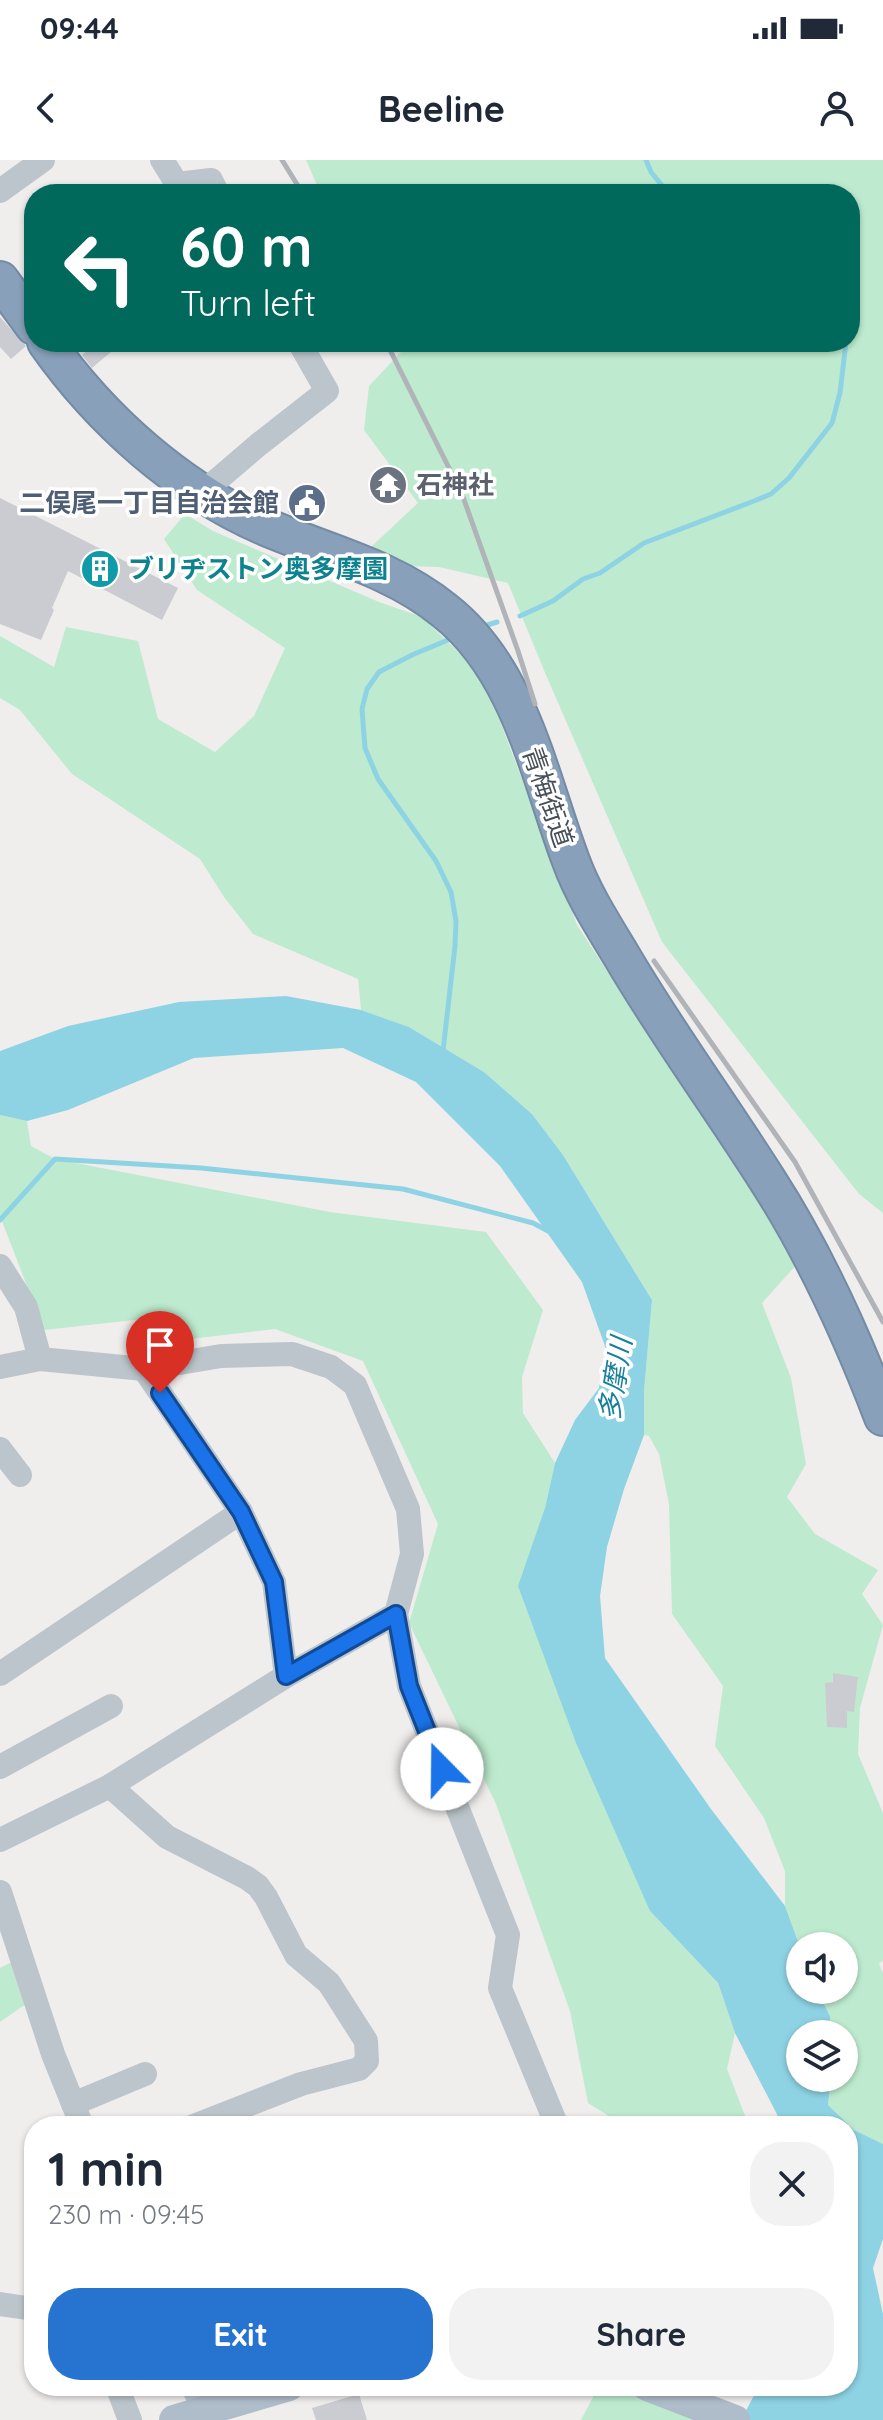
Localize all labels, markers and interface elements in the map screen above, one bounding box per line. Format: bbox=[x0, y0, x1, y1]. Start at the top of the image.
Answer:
text: 09:44 bbox=[40, 9, 119, 47]
icon: back bbox=[24, 86, 68, 130]
text: Beeline bbox=[378, 86, 505, 131]
icon: person bbox=[815, 86, 859, 130]
text: 60 m bbox=[180, 211, 313, 281]
icon: left bbox=[48, 216, 152, 320]
text: Turn left bbox=[180, 280, 316, 325]
temple icon: 石神社 bbox=[367, 464, 409, 506]
place label: 石神社 bbox=[416, 468, 494, 501]
public building icon: 二俣尾一丁目自治会館 bbox=[286, 482, 328, 524]
place label: 二俣尾一丁目自治会館 bbox=[19, 486, 279, 519]
building icon: ブリヂストン奥多摩園 bbox=[79, 548, 121, 590]
place label: ブリヂストン奥多摩園 bbox=[128, 552, 388, 585]
street label: 青梅街道 bbox=[516, 742, 581, 851]
pin bbox=[126, 1311, 194, 1393]
icon: arrive bbox=[138, 1323, 182, 1367]
water label: 多摩川 bbox=[591, 1332, 639, 1423]
position arrow bbox=[400, 1727, 484, 1811]
map controls bbox=[786, 1932, 858, 2092]
button: sound bbox=[786, 1932, 858, 2004]
button: layers bbox=[786, 2020, 858, 2092]
text: 1 min bbox=[48, 2138, 164, 2198]
button: close bbox=[750, 2142, 834, 2226]
text: 230 m · 09:45 bbox=[48, 2198, 204, 2231]
button: Exit bbox=[48, 2288, 433, 2380]
button: Share bbox=[449, 2288, 834, 2380]

